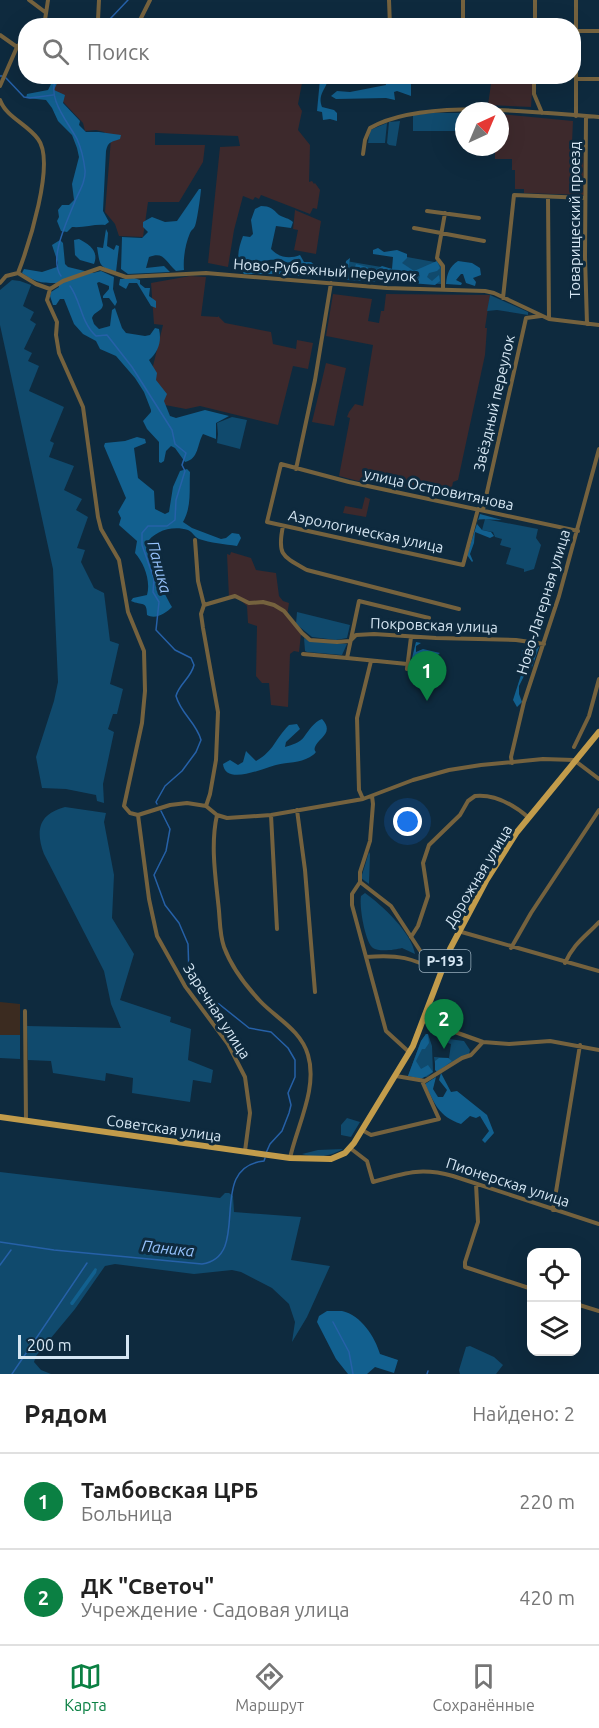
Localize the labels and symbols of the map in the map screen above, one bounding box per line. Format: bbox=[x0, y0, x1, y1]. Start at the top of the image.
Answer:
north arrow bbox=[455, 102, 509, 156]
street label: Товарищеский проезд bbox=[566, 141, 583, 298]
street label: Ново-Рубежный переулок bbox=[233, 255, 418, 285]
street label: Звёздный переулок bbox=[470, 333, 518, 473]
street label: улица Островитянова bbox=[362, 465, 516, 513]
street label: Аэрологическая улица bbox=[287, 506, 445, 556]
street label: Ново-Лагерная улица bbox=[513, 527, 573, 677]
water label: Паника bbox=[144, 539, 176, 595]
street label: Покровская улица bbox=[370, 614, 498, 636]
pin: 1 bbox=[408, 652, 446, 701]
your location bbox=[393, 807, 422, 836]
street label: Дорожная улица bbox=[441, 822, 515, 930]
road number: Р-193 bbox=[420, 950, 470, 972]
street label: Заречная улица bbox=[180, 960, 254, 1062]
pin: 2 bbox=[424, 1000, 464, 1049]
street label: Советская улица bbox=[105, 1112, 223, 1144]
street label: Пионерская улица bbox=[444, 1154, 572, 1210]
water label: Паника bbox=[141, 1236, 196, 1260]
scale bar bbox=[18, 1332, 129, 1360]

